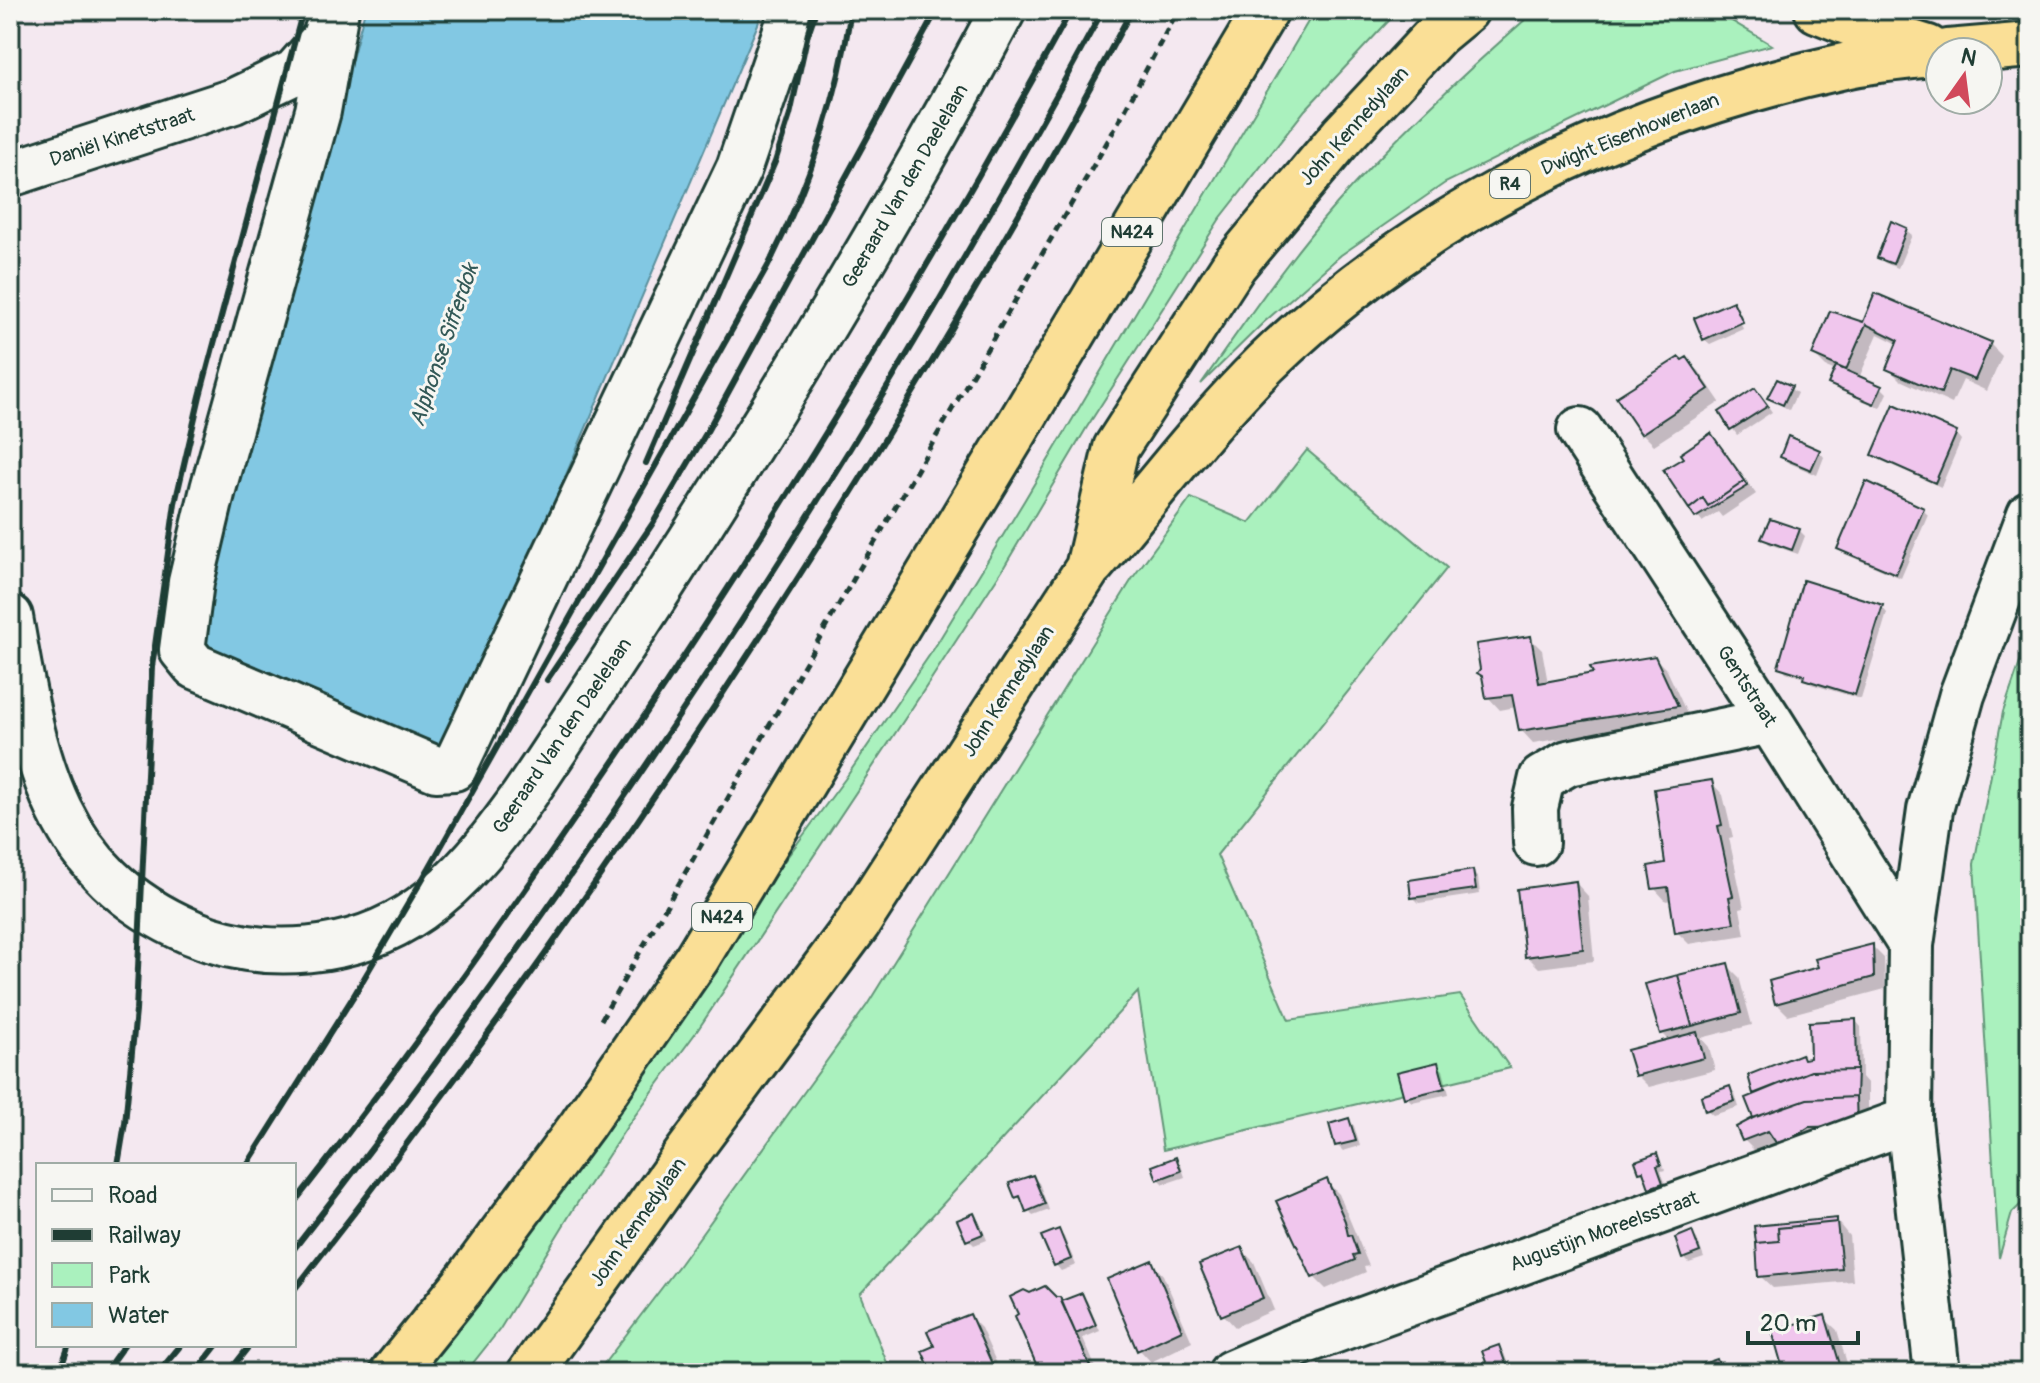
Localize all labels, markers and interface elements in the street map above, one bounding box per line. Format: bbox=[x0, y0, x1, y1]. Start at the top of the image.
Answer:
north arrow bbox=[1924, 36, 2004, 116]
text: N bbox=[1958, 42, 1979, 73]
street label: John Kennedylaan bbox=[1294, 61, 1414, 191]
street label: Geeraard Van den Daelelaan bbox=[836, 80, 974, 292]
street label: Dwight Eisenhowerlaan bbox=[1537, 87, 1723, 181]
street label: Daniël Kinetstraat bbox=[46, 102, 198, 172]
road number: R4 bbox=[1490, 170, 1530, 198]
road number: N424 bbox=[1102, 218, 1162, 246]
water label: Alphonse Sifferdok bbox=[403, 258, 486, 430]
street label: John Kennedylaan bbox=[956, 621, 1060, 761]
street label: Geeraard Van den Daelelaan bbox=[487, 633, 637, 839]
street label: Gentstraat bbox=[1711, 641, 1783, 732]
road number: N424 bbox=[692, 903, 752, 931]
street label: John Kennedylaan bbox=[584, 1153, 692, 1291]
legend bbox=[36, 1163, 296, 1347]
text: Road bbox=[108, 1181, 158, 1210]
street label: Augustijn Moreelsstraat bbox=[1506, 1185, 1703, 1277]
text: Railway bbox=[108, 1221, 181, 1250]
text: Park bbox=[108, 1261, 150, 1290]
scale bar bbox=[1748, 1295, 1858, 1345]
text: Water bbox=[108, 1301, 169, 1330]
text: 20 m bbox=[1760, 1309, 1816, 1338]

